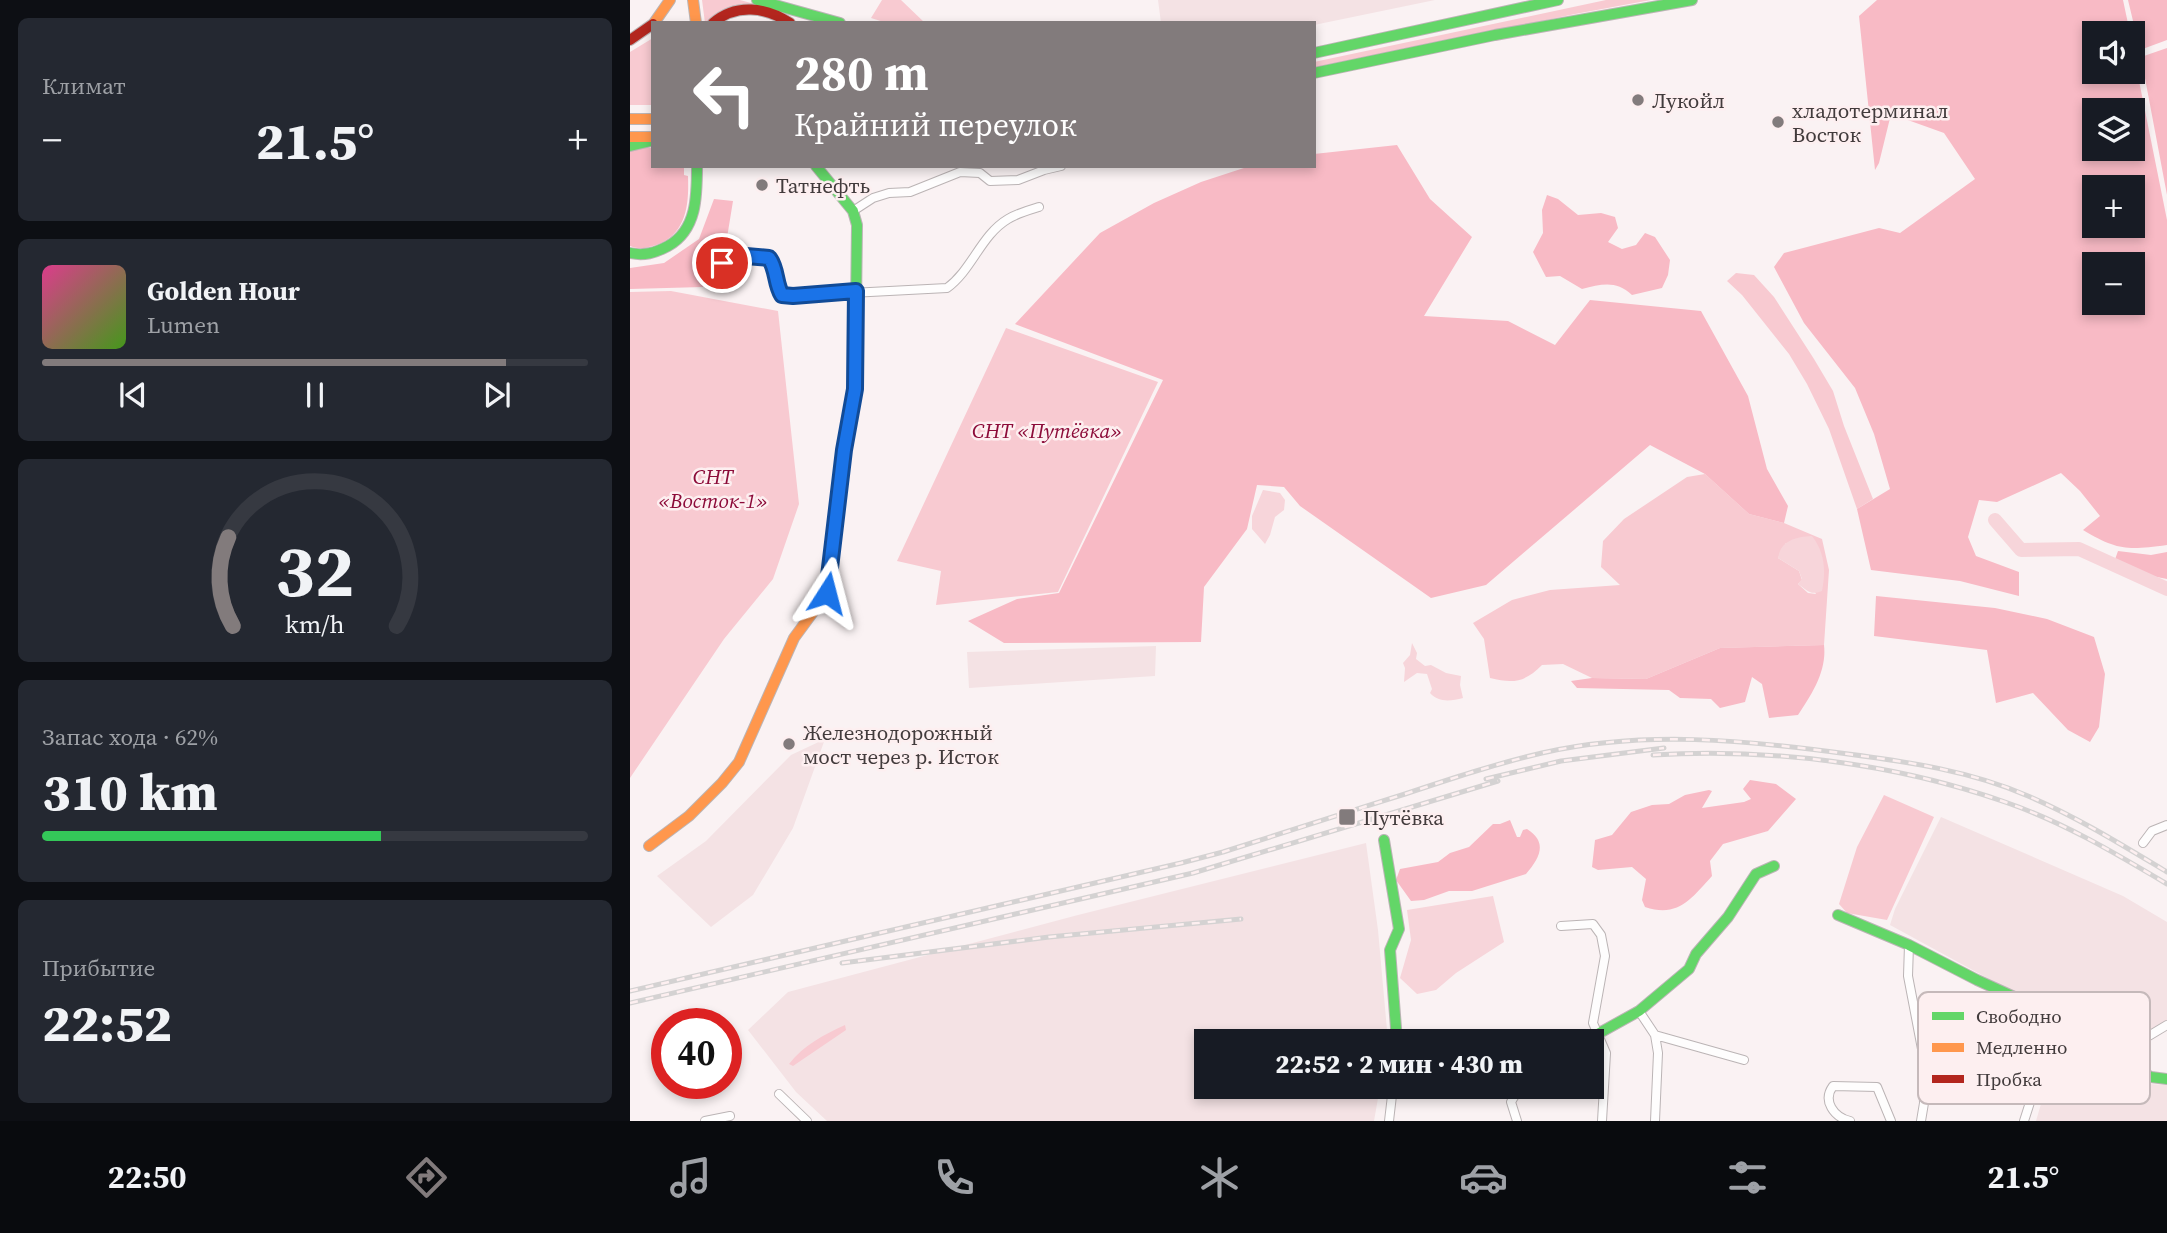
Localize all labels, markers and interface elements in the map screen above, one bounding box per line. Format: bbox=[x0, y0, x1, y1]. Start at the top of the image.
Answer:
map controls bbox=[2082, 21, 2145, 315]
button: sound bbox=[2082, 21, 2145, 84]
text: 280 m bbox=[794, 39, 929, 106]
icon: left bbox=[679, 49, 770, 140]
text: Климат bbox=[42, 70, 126, 102]
place label: Лукойл bbox=[1652, 86, 1725, 115]
marker: Лукойл bbox=[1630, 92, 1646, 108]
place label: хладотерминал Восток bbox=[1792, 96, 1948, 149]
button: layers bbox=[2082, 98, 2145, 161]
text: Крайний переулок bbox=[794, 103, 1077, 147]
text: 21.5° bbox=[256, 105, 374, 176]
text: − bbox=[42, 114, 62, 166]
text: + bbox=[568, 114, 588, 166]
marker: хладотерминал Восток bbox=[1770, 114, 1786, 130]
place label: Татнефть bbox=[776, 171, 870, 200]
button: + bbox=[2082, 175, 2145, 238]
marker: Татнефть bbox=[754, 177, 770, 193]
pin bbox=[692, 233, 752, 293]
icon: arrive bbox=[703, 244, 741, 282]
button: − bbox=[2082, 252, 2145, 315]
text: Golden Hour bbox=[147, 273, 300, 309]
text: Lumen bbox=[147, 309, 220, 341]
icon: previous bbox=[114, 376, 152, 414]
icon: pause bbox=[296, 376, 334, 414]
icon: next bbox=[478, 376, 516, 414]
park label: СНТ «Путёвка» bbox=[972, 416, 1122, 445]
park label: СНТ «Восток-1» bbox=[658, 462, 768, 515]
text: 32 bbox=[276, 522, 354, 621]
position arrow bbox=[790, 556, 864, 630]
text: km/h bbox=[285, 607, 345, 641]
place label: Железнодорожный мост через р. Исток bbox=[803, 718, 999, 771]
text: Запас хода · 62% bbox=[42, 721, 218, 753]
marker: Железнодорожный мост через р. Исток bbox=[781, 736, 797, 752]
text: 310 km bbox=[42, 756, 218, 827]
place label: Путёвка bbox=[1363, 803, 1444, 832]
marker: Путёвка bbox=[1337, 807, 1357, 827]
text: Прибытие bbox=[42, 952, 155, 984]
text: 22:52 bbox=[42, 987, 172, 1058]
legend bbox=[1918, 992, 2150, 1104]
text: Свободно bbox=[1976, 1003, 2062, 1029]
speed limit sign: 40 bbox=[651, 1008, 742, 1099]
text: Медленно bbox=[1976, 1034, 2067, 1060]
text: 22:52 · 2 мин · 430 m bbox=[1275, 1046, 1523, 1082]
text: Пробка bbox=[1976, 1066, 2042, 1092]
icon: directions bbox=[402, 1153, 451, 1202]
icon: music bbox=[666, 1153, 715, 1202]
icon: phone bbox=[930, 1153, 979, 1202]
icon: climate bbox=[1195, 1153, 1244, 1202]
icon: car bbox=[1459, 1153, 1508, 1202]
icon: filters bbox=[1723, 1153, 1772, 1202]
text: 22:50 bbox=[108, 1155, 187, 1199]
text: 21.5° bbox=[1987, 1155, 2059, 1199]

